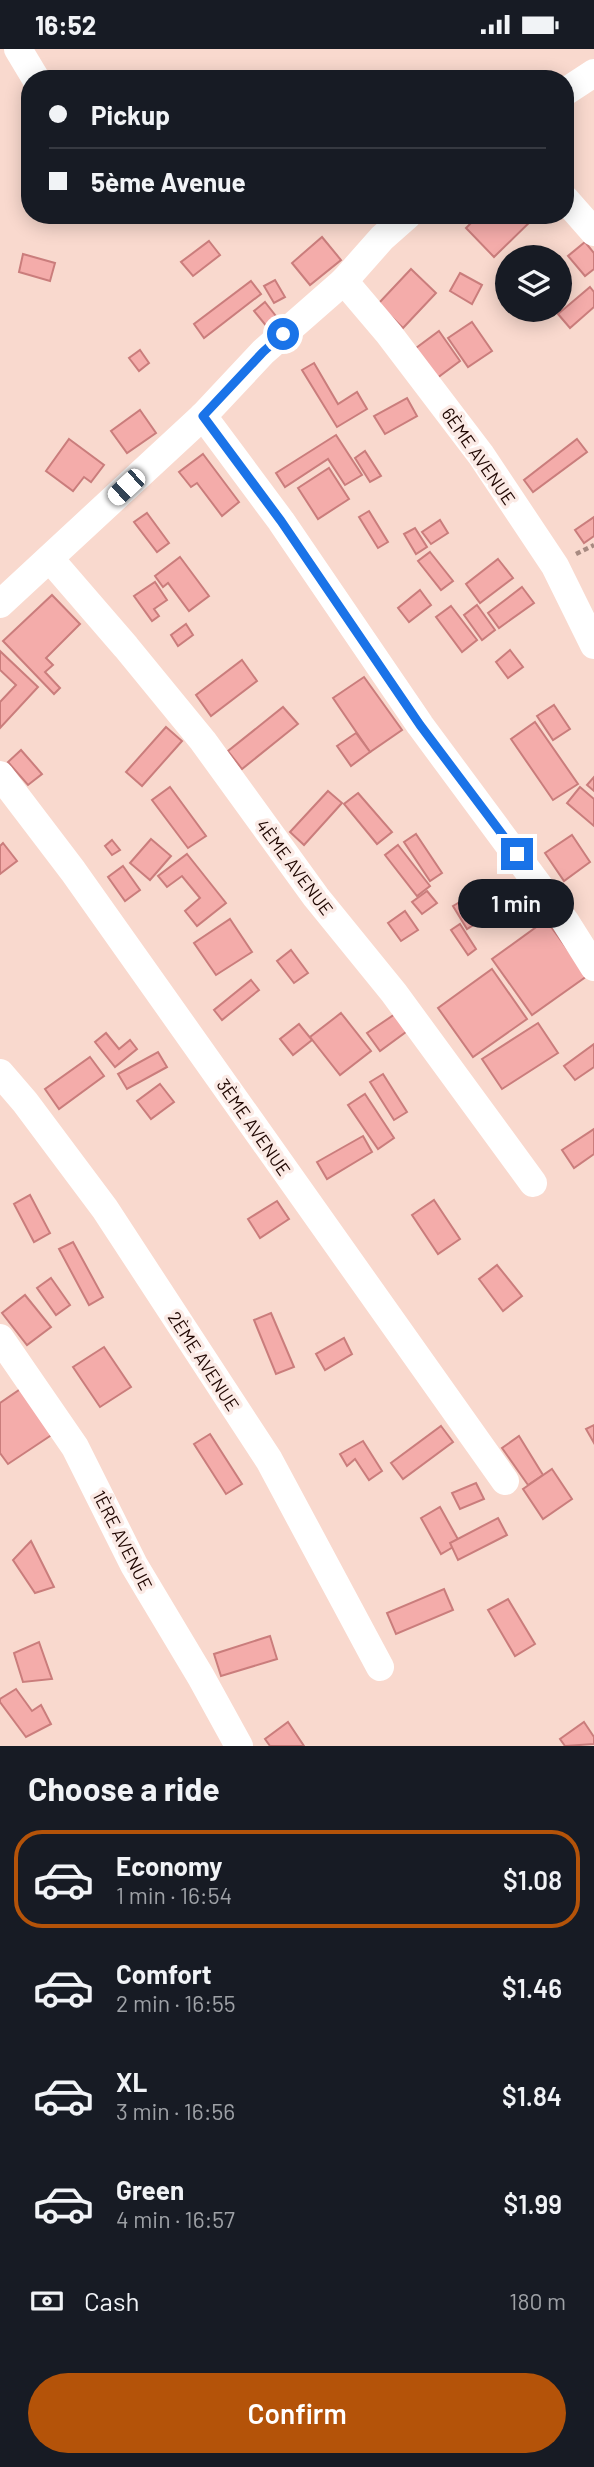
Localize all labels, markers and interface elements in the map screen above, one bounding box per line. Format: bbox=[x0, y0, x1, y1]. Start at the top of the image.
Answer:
text: 16:52 bbox=[35, 9, 96, 40]
text: Pickup bbox=[91, 99, 170, 130]
text: 5ème Avenue bbox=[91, 166, 246, 197]
map controls bbox=[495, 245, 572, 322]
button: layers bbox=[495, 245, 572, 322]
route start bbox=[267, 318, 299, 350]
street label: 6ÈME AVENUE bbox=[437, 403, 521, 509]
car bbox=[104, 465, 149, 509]
street label: 4ÈME AVENUE bbox=[252, 815, 338, 919]
route end bbox=[501, 838, 533, 870]
callout: 1 min bbox=[459, 879, 575, 927]
text: 1 min bbox=[491, 889, 541, 917]
street label: 3ÈME AVENUE bbox=[212, 1074, 296, 1180]
street label: 2ÈME AVENUE bbox=[164, 1307, 244, 1415]
street label: 1ÈRE AVENUE bbox=[89, 1487, 157, 1593]
text: Choose a ride bbox=[28, 1769, 220, 1807]
icon: car bbox=[32, 1848, 95, 1911]
text: Economy bbox=[116, 1850, 222, 1881]
text: $1.08 bbox=[503, 1864, 562, 1895]
text: 1 min · 16:54 bbox=[116, 1881, 232, 1909]
icon: car bbox=[32, 1956, 95, 2019]
text: Comfort bbox=[116, 1958, 212, 1989]
text: $1.46 bbox=[502, 1972, 562, 2003]
text: 2 min · 16:55 bbox=[116, 1989, 236, 2017]
icon: car bbox=[32, 2064, 95, 2127]
text: XL bbox=[116, 2066, 147, 2097]
text: $1.84 bbox=[502, 2080, 562, 2111]
text: 3 min · 16:56 bbox=[116, 2097, 235, 2125]
icon: car bbox=[32, 2172, 95, 2235]
text: Green bbox=[116, 2174, 184, 2205]
text: $1.99 bbox=[504, 2188, 562, 2219]
text: 4 min · 16:57 bbox=[116, 2205, 235, 2233]
icon: cash bbox=[28, 2282, 66, 2320]
text: Cash bbox=[84, 2285, 139, 2316]
text: 180 m bbox=[509, 2287, 566, 2315]
button: Confirm bbox=[28, 2373, 566, 2453]

